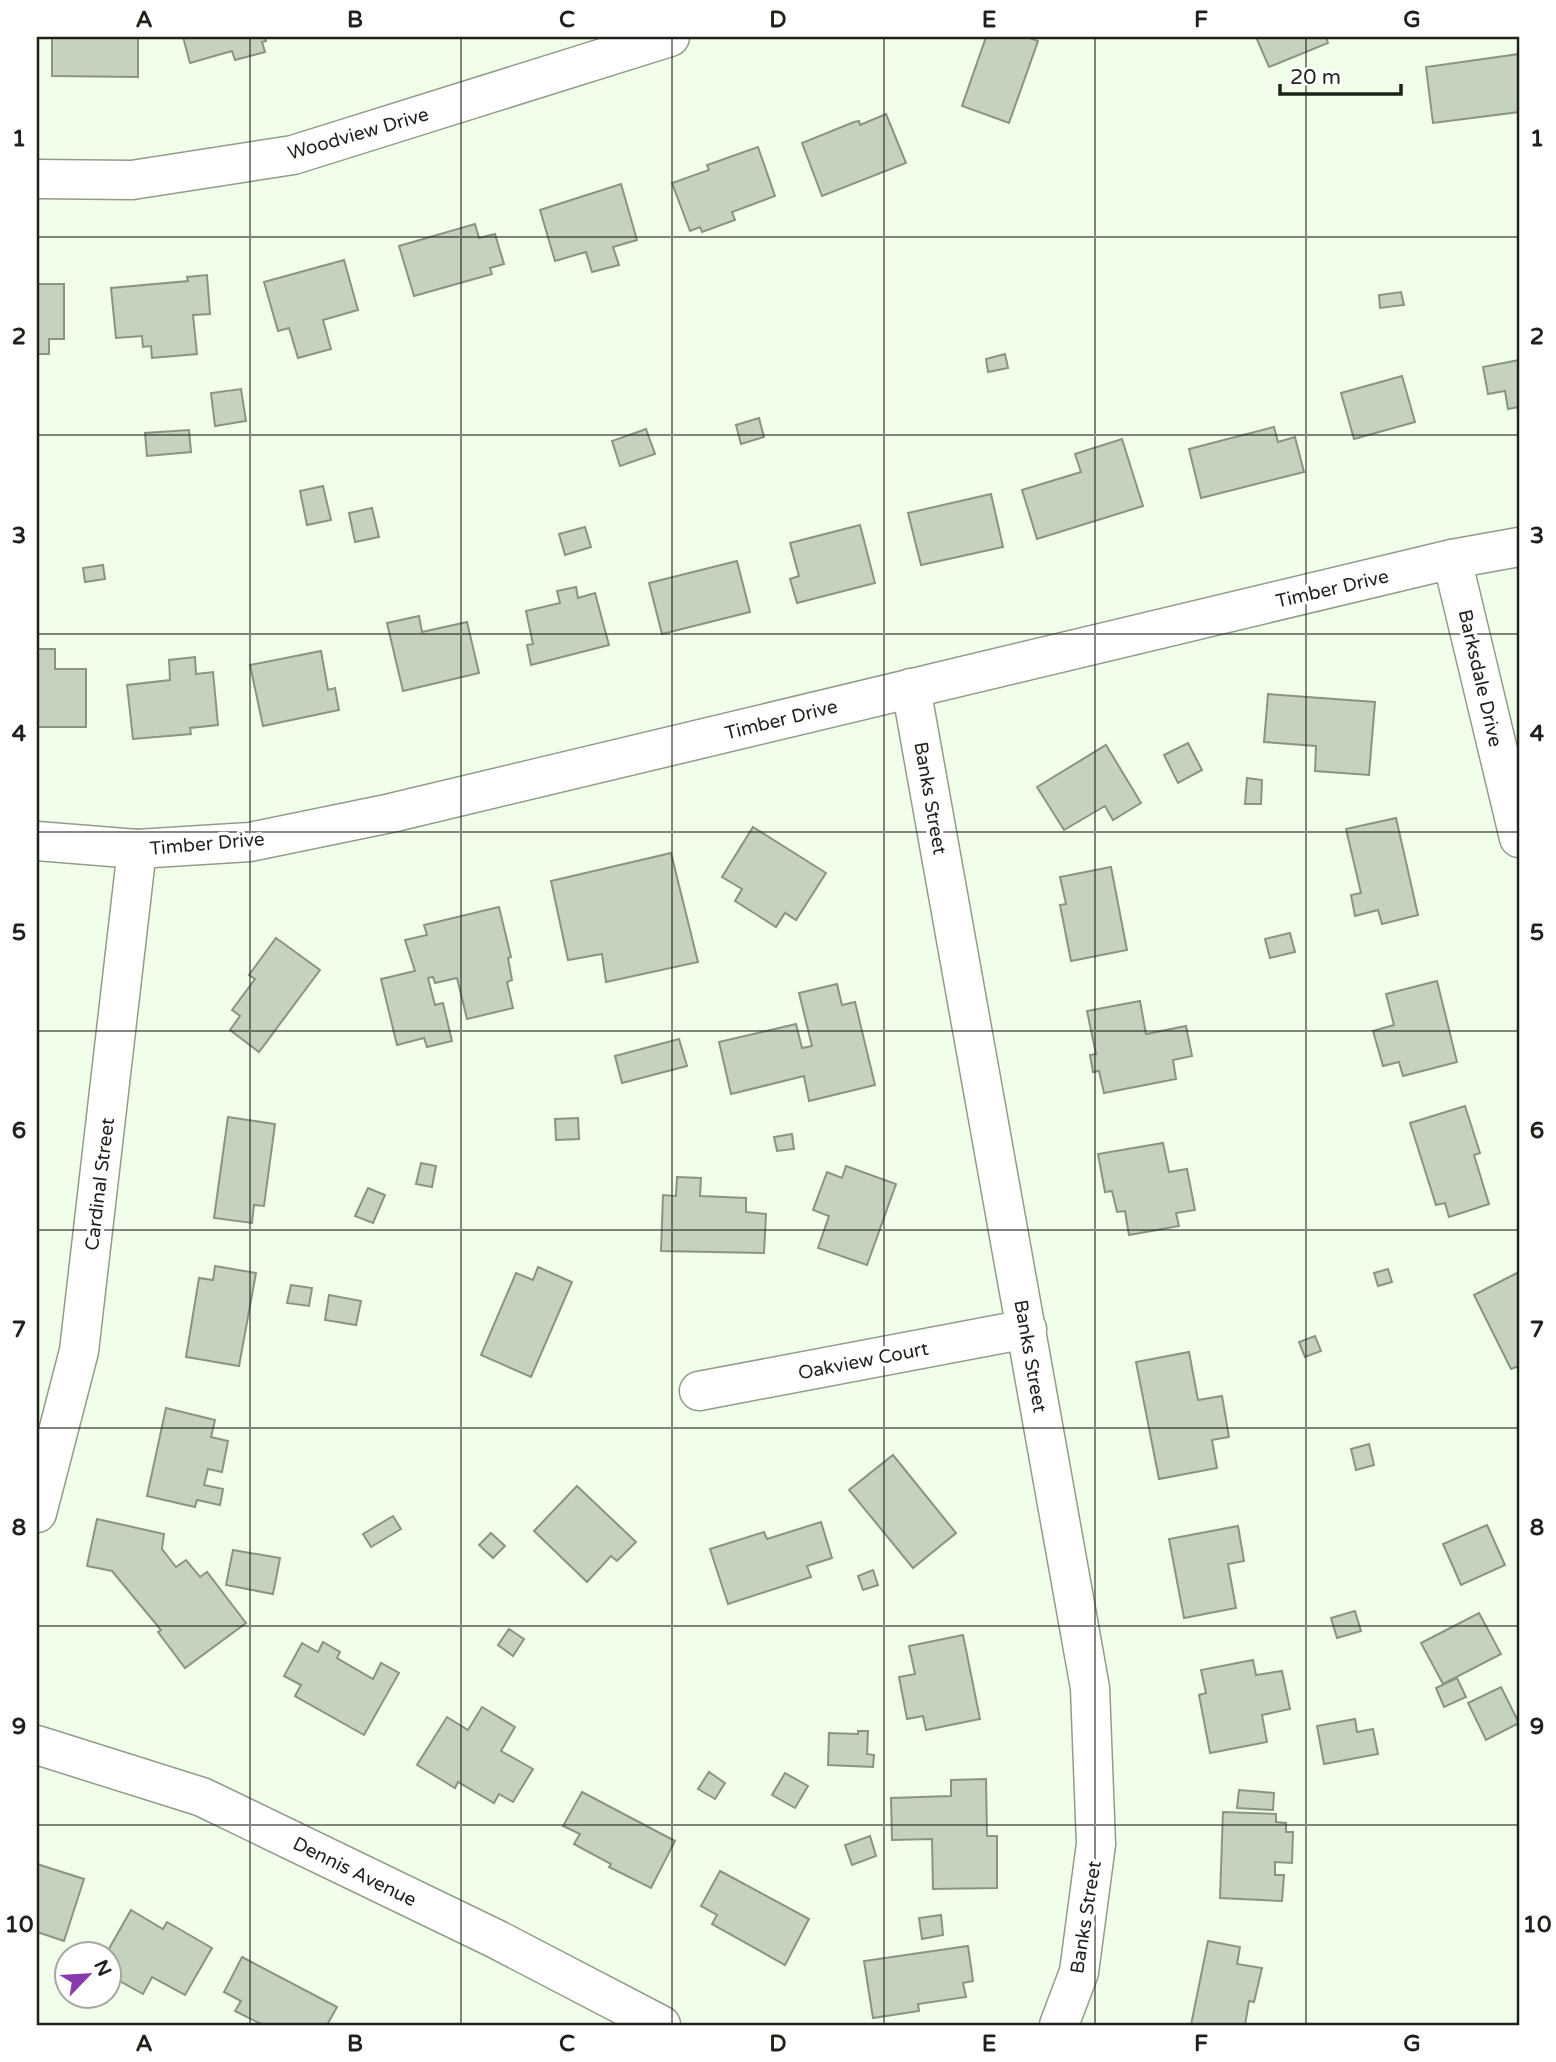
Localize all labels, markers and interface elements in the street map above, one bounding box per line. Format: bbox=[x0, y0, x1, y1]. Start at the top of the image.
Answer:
text: A bbox=[135, 6, 153, 34]
text: B bbox=[347, 6, 363, 34]
text: C bbox=[559, 6, 575, 34]
text: D bbox=[769, 6, 787, 34]
text: E bbox=[982, 6, 996, 34]
text: F bbox=[1194, 6, 1208, 34]
text: G bbox=[1403, 6, 1421, 34]
scale bar bbox=[1280, 52, 1400, 96]
text: 20 m bbox=[1290, 65, 1341, 90]
street label: Woodview Drive bbox=[285, 103, 431, 165]
text: 1 bbox=[12, 125, 26, 153]
text: 1 bbox=[1530, 125, 1544, 153]
text: 2 bbox=[12, 323, 26, 351]
text: 2 bbox=[1530, 323, 1544, 351]
text: 3 bbox=[12, 522, 26, 550]
text: 3 bbox=[1530, 522, 1544, 550]
street label: Timber Drive bbox=[1274, 565, 1391, 613]
street label: Barksdale Drive bbox=[1454, 607, 1507, 749]
street label: Timber Drive bbox=[723, 695, 840, 745]
text: 4 bbox=[12, 720, 27, 748]
text: 4 bbox=[1530, 720, 1545, 748]
street label: Banks Street bbox=[909, 740, 951, 856]
street label: Timber Drive bbox=[149, 828, 265, 860]
text: 5 bbox=[12, 919, 26, 947]
text: 5 bbox=[1530, 919, 1544, 947]
street label: Cardinal Street bbox=[81, 1116, 119, 1252]
text: 6 bbox=[12, 1117, 26, 1145]
text: 6 bbox=[1530, 1117, 1544, 1145]
street label: Banks Street bbox=[1009, 1298, 1051, 1414]
text: 7 bbox=[12, 1316, 26, 1344]
text: 7 bbox=[1530, 1316, 1544, 1344]
street label: Oakview Court bbox=[796, 1338, 930, 1384]
text: 8 bbox=[12, 1514, 26, 1542]
text: 8 bbox=[1530, 1514, 1544, 1542]
text: 9 bbox=[12, 1713, 26, 1741]
text: 9 bbox=[1530, 1713, 1544, 1741]
street label: Dennis Avenue bbox=[289, 1833, 420, 1911]
street label: Banks Street bbox=[1066, 1859, 1106, 1975]
text: 10 bbox=[5, 1911, 33, 1939]
text: 10 bbox=[1523, 1911, 1551, 1939]
north arrow bbox=[52, 1940, 122, 2010]
text: N bbox=[89, 1957, 116, 1980]
text: A bbox=[135, 2030, 153, 2058]
text: B bbox=[347, 2030, 363, 2058]
text: C bbox=[559, 2030, 575, 2058]
text: D bbox=[769, 2030, 787, 2058]
text: E bbox=[982, 2030, 996, 2058]
text: F bbox=[1194, 2030, 1208, 2058]
text: G bbox=[1403, 2030, 1421, 2058]

